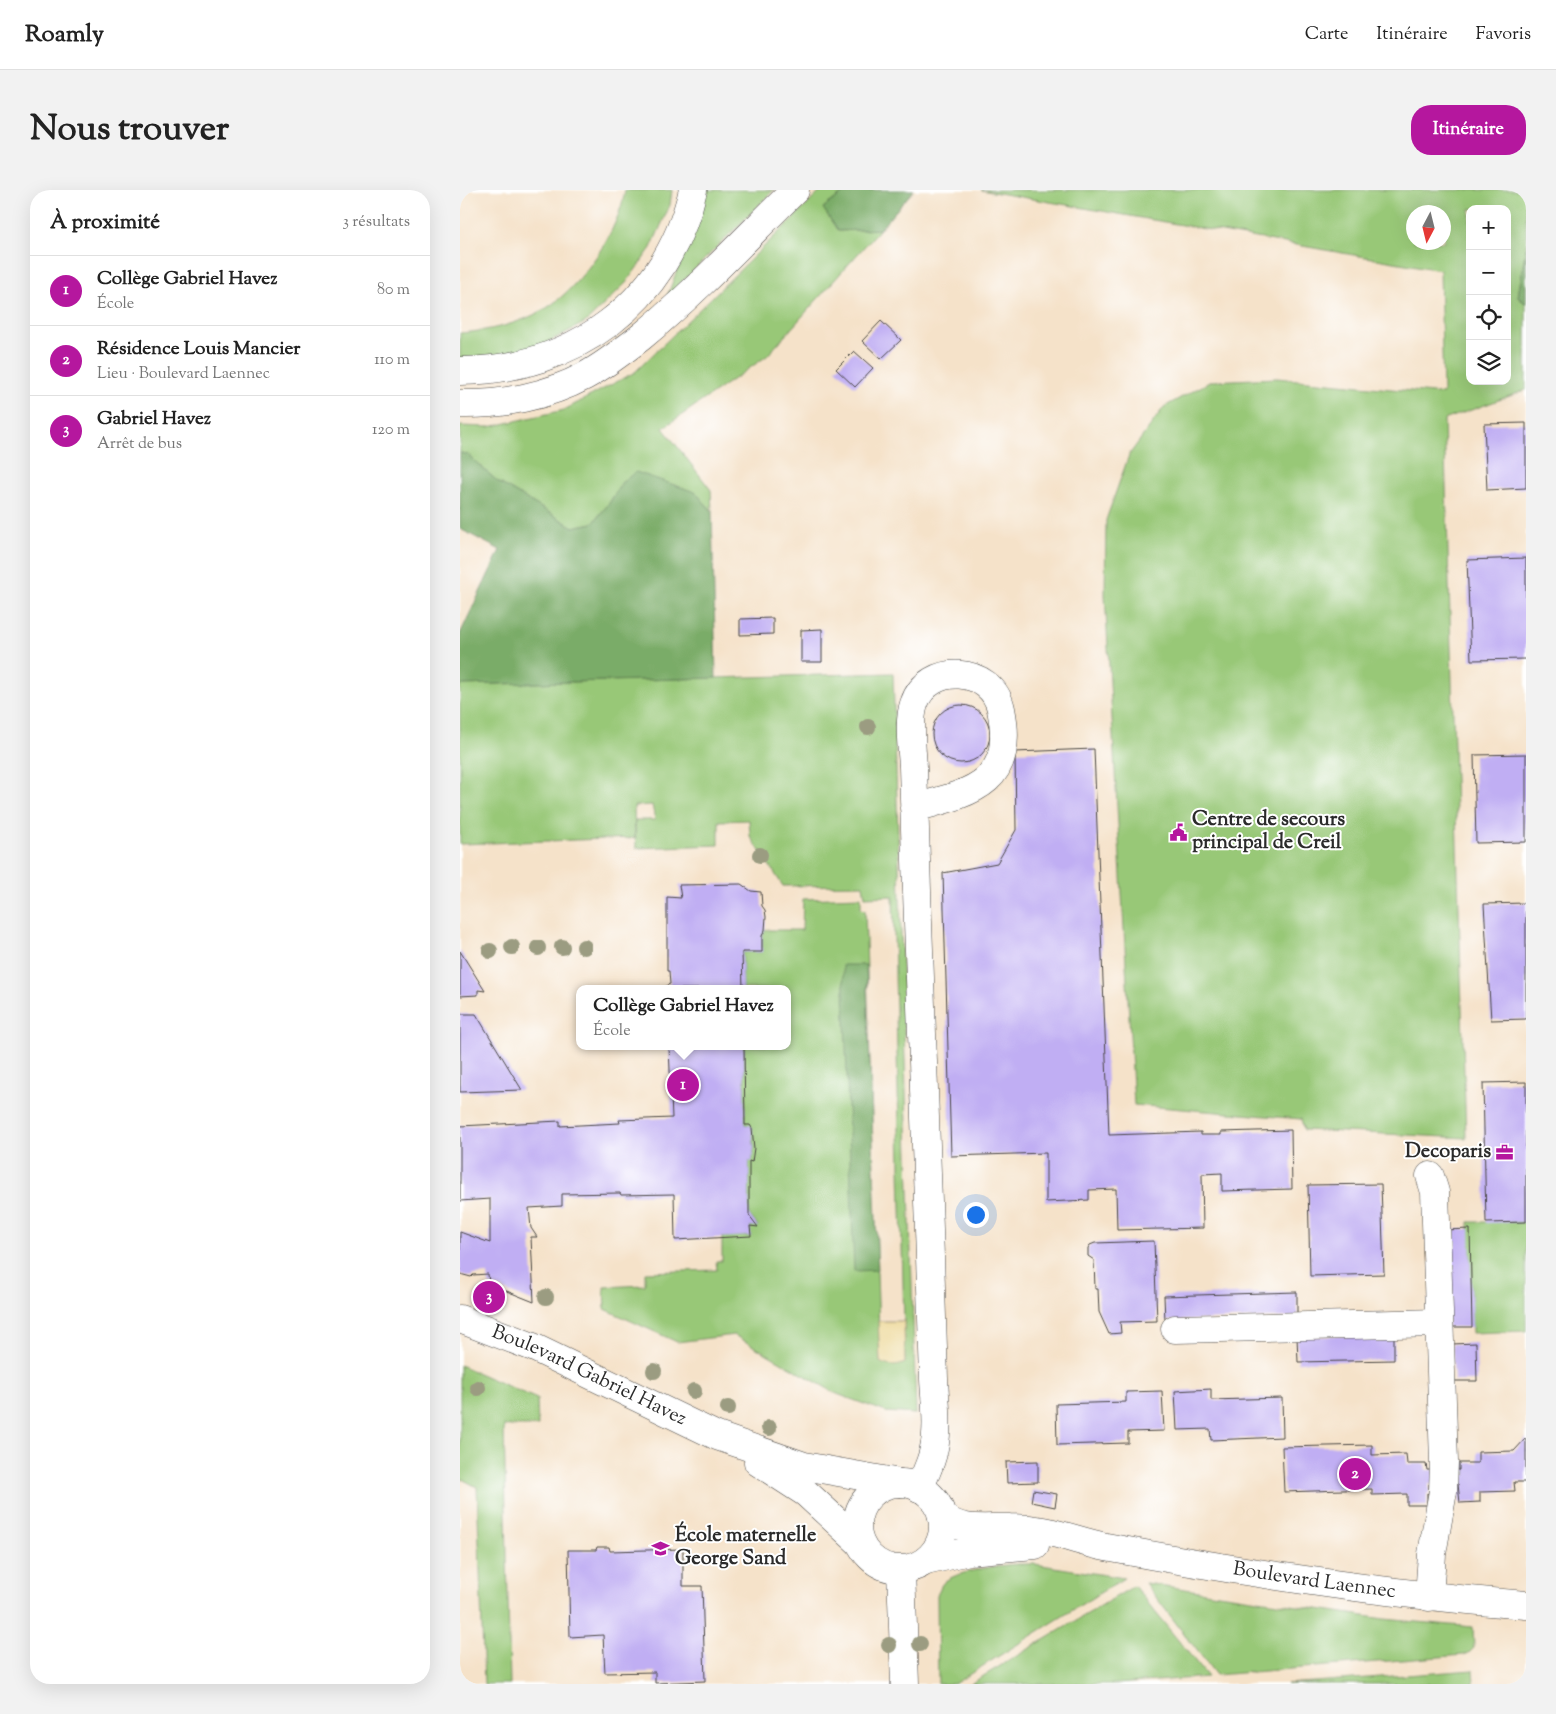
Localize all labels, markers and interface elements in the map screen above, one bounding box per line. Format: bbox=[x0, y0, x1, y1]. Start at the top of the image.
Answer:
text: Roamly bbox=[25, 18, 104, 52]
text: Carte bbox=[1305, 22, 1348, 48]
text: Itinéraire bbox=[1376, 22, 1448, 48]
text: Favoris bbox=[1476, 22, 1531, 48]
text: Nous trouver bbox=[30, 105, 229, 156]
button: Itinéraire bbox=[1411, 105, 1526, 155]
north arrow bbox=[1406, 205, 1451, 250]
map controls bbox=[1466, 205, 1511, 385]
button: + bbox=[1466, 205, 1511, 250]
text: À proximité bbox=[50, 208, 160, 238]
text: 3 résultats bbox=[342, 211, 410, 234]
button: − bbox=[1466, 250, 1511, 295]
text: Collège Gabriel Havez bbox=[97, 266, 277, 293]
text: 1 bbox=[63, 279, 69, 302]
text: 80 m bbox=[377, 279, 410, 302]
text: École bbox=[97, 293, 134, 316]
button: locate bbox=[1466, 295, 1511, 340]
text: Résidence Louis Mancier bbox=[97, 336, 300, 363]
button: layers bbox=[1466, 340, 1511, 385]
text: 2 bbox=[62, 349, 70, 372]
text: 110 m bbox=[374, 349, 410, 372]
text: Lieu · Boulevard Laennec bbox=[97, 363, 270, 386]
text: Gabriel Havez bbox=[97, 406, 211, 433]
text: 3 bbox=[63, 419, 69, 442]
text: 120 m bbox=[372, 419, 410, 442]
text: Arrêt de bus bbox=[97, 433, 182, 456]
place label: Centre de secours principal de Creil bbox=[1192, 806, 1345, 858]
public building icon: Centre de secours principal de Creil bbox=[1168, 822, 1188, 842]
popup bbox=[576, 985, 791, 1050]
text: Collège Gabriel Havez bbox=[593, 993, 774, 1020]
text: École bbox=[593, 1020, 631, 1043]
pin: 1 bbox=[667, 1066, 699, 1104]
place label: Decoparis bbox=[1405, 1138, 1491, 1167]
office icon: Decoparis bbox=[1495, 1142, 1515, 1162]
your location bbox=[963, 1202, 989, 1228]
pin: 3 bbox=[473, 1278, 505, 1316]
street label: Boulevard Gabriel Havez bbox=[487, 1318, 691, 1434]
pin: 2 bbox=[1339, 1455, 1371, 1493]
place label: École maternelle George Sand bbox=[675, 1521, 816, 1574]
school or university icon: École maternelle George Sand bbox=[651, 1538, 671, 1558]
street label: Boulevard Laennec bbox=[1231, 1555, 1397, 1606]

